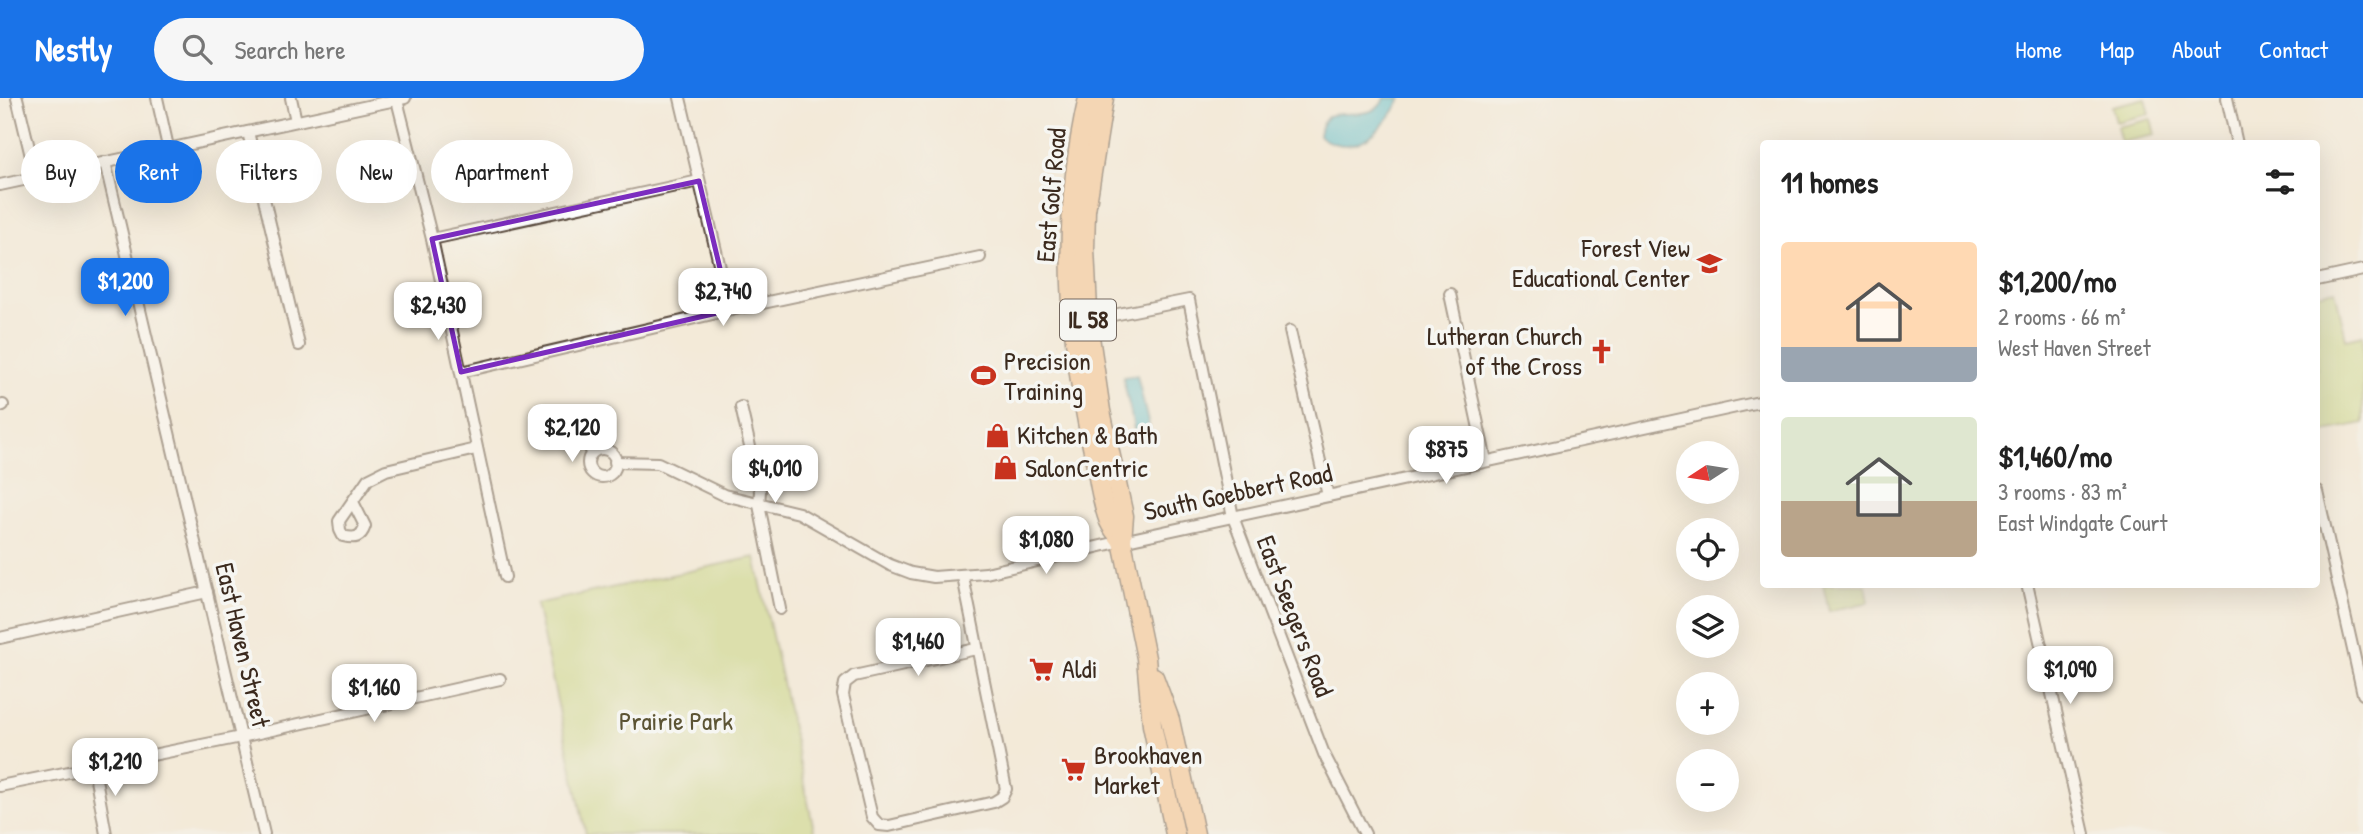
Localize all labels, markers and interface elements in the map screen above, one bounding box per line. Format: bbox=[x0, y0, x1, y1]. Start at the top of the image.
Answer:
search box bbox=[154, 18, 644, 81]
text: Nestly bbox=[35, 27, 112, 71]
icon: search bbox=[178, 30, 216, 68]
text: Search here bbox=[234, 32, 346, 67]
text: Home bbox=[2015, 33, 2062, 65]
text: Map bbox=[2100, 33, 2134, 65]
text: About bbox=[2172, 33, 2221, 65]
text: Contact bbox=[2259, 33, 2328, 65]
street label: East Golf Road bbox=[1027, 126, 1074, 263]
chip: Buy bbox=[21, 140, 101, 203]
chip: Rent bbox=[115, 140, 202, 203]
chip: Filters bbox=[216, 140, 322, 203]
chip: New bbox=[336, 140, 417, 203]
chip: Apartment bbox=[431, 140, 573, 203]
text: 11 homes bbox=[1781, 162, 1878, 202]
icon: filters bbox=[2261, 163, 2299, 201]
place label: Forest View Educational Center bbox=[1512, 230, 1690, 295]
school or university icon: Forest View Educational Center bbox=[1696, 249, 1724, 277]
pin: $1,200 bbox=[68, 258, 182, 318]
text: $1,200/mo bbox=[1998, 261, 2116, 301]
text: $1,200 bbox=[97, 265, 153, 296]
pin: $2,740 bbox=[666, 268, 780, 328]
icon: home bbox=[1837, 270, 1921, 354]
text: $2,740 bbox=[694, 275, 752, 306]
pin: $2,430 bbox=[381, 282, 495, 342]
text: $2,430 bbox=[410, 289, 466, 320]
road number: IL 58 bbox=[1060, 300, 1116, 341]
text: 2 rooms · 66 m² bbox=[1998, 301, 2126, 332]
place label: Lutheran Church of the Cross bbox=[1427, 318, 1582, 383]
text: West Haven Street bbox=[1998, 332, 2151, 363]
church icon: Lutheran Church of the Cross bbox=[1588, 337, 1616, 365]
place label: Precision Training bbox=[1004, 343, 1091, 408]
sports icon: Precision Training bbox=[970, 362, 998, 390]
pin: $2,120 bbox=[515, 404, 629, 464]
text: $2,120 bbox=[544, 411, 600, 442]
place label: Kitchen & Bath bbox=[1017, 417, 1158, 452]
shop icon: Kitchen & Bath bbox=[983, 421, 1011, 449]
pin: $875 bbox=[1405, 426, 1487, 486]
text: $875 bbox=[1425, 433, 1467, 464]
text: $1,460/mo bbox=[1998, 436, 2112, 476]
north arrow bbox=[1676, 441, 1740, 504]
map controls bbox=[1676, 441, 1739, 812]
icon: home bbox=[1837, 445, 1921, 529]
pin: $4,010 bbox=[718, 446, 832, 505]
place label: SalonCentric bbox=[1025, 450, 1148, 485]
text: $4,010 bbox=[748, 452, 802, 483]
shop icon: SalonCentric bbox=[991, 454, 1019, 482]
street label: South Goebbert Road bbox=[1141, 455, 1335, 529]
text: 3 rooms · 83 m² bbox=[1998, 476, 2127, 507]
text: East Windgate Court bbox=[1998, 507, 2167, 538]
pin: $1,080 bbox=[989, 517, 1103, 576]
button: locate bbox=[1676, 518, 1739, 581]
text: $1,080 bbox=[1018, 523, 1074, 554]
street label: East Seegers Road bbox=[1249, 530, 1342, 701]
street label: East Haven Street bbox=[208, 559, 280, 732]
button: layers bbox=[1676, 595, 1739, 658]
pin: $1,460 bbox=[861, 618, 975, 678]
text: $1,460 bbox=[892, 625, 944, 656]
pin: $1,090 bbox=[2013, 646, 2127, 706]
place label: Aldi bbox=[1062, 651, 1098, 686]
text: $1,090 bbox=[2043, 653, 2097, 684]
supermarket icon: Aldi bbox=[1028, 655, 1056, 683]
pin: $1,160 bbox=[317, 664, 431, 724]
text: $1,160 bbox=[348, 671, 400, 702]
button: + bbox=[1676, 672, 1739, 735]
park label: Prairie Park bbox=[619, 703, 733, 738]
place label: Brookhaven Market bbox=[1094, 737, 1203, 802]
pin: $1,210 bbox=[58, 738, 172, 798]
text: $1,210 bbox=[88, 745, 142, 776]
button: − bbox=[1676, 749, 1739, 812]
supermarket icon: Brookhaven Market bbox=[1060, 756, 1088, 784]

